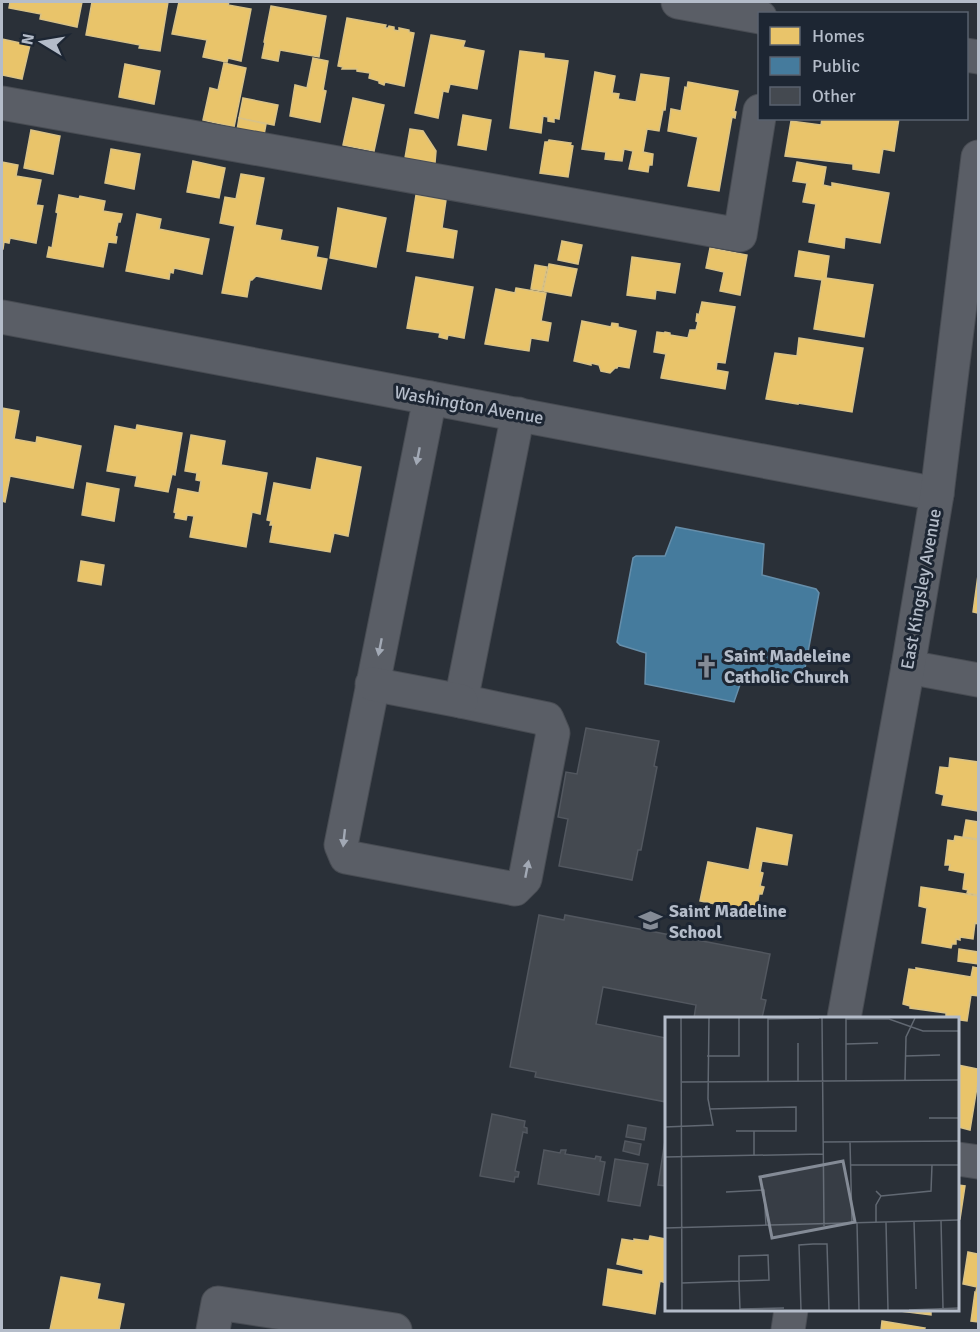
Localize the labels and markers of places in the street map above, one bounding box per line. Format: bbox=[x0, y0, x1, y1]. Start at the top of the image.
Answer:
place label: Saint Madeleine Catholic Church bbox=[724, 645, 851, 688]
church icon: Saint Madeleine Catholic Church bbox=[693, 653, 719, 679]
place label: Saint Madeline School bbox=[669, 900, 787, 943]
school or university icon: Saint Madeline School bbox=[638, 908, 664, 934]

